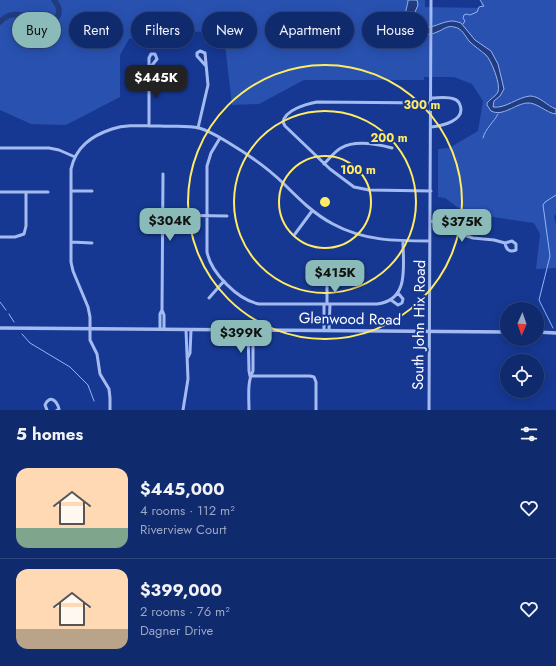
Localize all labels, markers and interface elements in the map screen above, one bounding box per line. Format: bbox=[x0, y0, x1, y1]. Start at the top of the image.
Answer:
chip: Buy bbox=[12, 12, 61, 48]
chip: Rent bbox=[69, 12, 123, 48]
chip: Filters bbox=[131, 12, 194, 48]
chip: New bbox=[202, 12, 257, 48]
chip: Apartment bbox=[265, 12, 354, 48]
chip: House bbox=[362, 12, 428, 48]
pin: $445K bbox=[128, 65, 184, 99]
text: $445K bbox=[134, 68, 178, 87]
text: 300 m bbox=[404, 96, 441, 114]
text: 200 m bbox=[370, 129, 408, 147]
text: 100 m bbox=[340, 161, 376, 179]
centre of rings bbox=[318, 195, 332, 209]
pin: $304K bbox=[142, 208, 198, 242]
pin: $375K bbox=[434, 209, 490, 243]
text: $304K bbox=[149, 211, 191, 230]
text: $375K bbox=[441, 212, 483, 231]
pin: $415K bbox=[307, 260, 363, 294]
street label: South John Hix Road bbox=[407, 260, 431, 390]
text: $415K bbox=[314, 263, 356, 282]
north arrow bbox=[500, 302, 544, 346]
map controls bbox=[500, 302, 544, 398]
street label: Glenwood Road bbox=[299, 307, 401, 331]
pin: $399K bbox=[213, 320, 269, 354]
text: $399K bbox=[220, 323, 262, 342]
button: locate bbox=[500, 354, 544, 398]
text: 5 homes bbox=[16, 422, 83, 446]
icon: filters bbox=[518, 423, 540, 445]
text: $445,000 bbox=[140, 477, 225, 501]
icon: home bbox=[48, 484, 96, 532]
icon: heart bbox=[518, 497, 540, 519]
text: 4 rooms · 112 m² bbox=[140, 501, 235, 520]
text: Riverview Court bbox=[140, 520, 226, 539]
text: $399,000 bbox=[140, 578, 222, 602]
icon: home bbox=[48, 585, 96, 633]
icon: heart bbox=[518, 598, 540, 620]
text: 2 rooms · 76 m² bbox=[140, 602, 230, 621]
text: Dagner Drive bbox=[140, 621, 213, 640]

